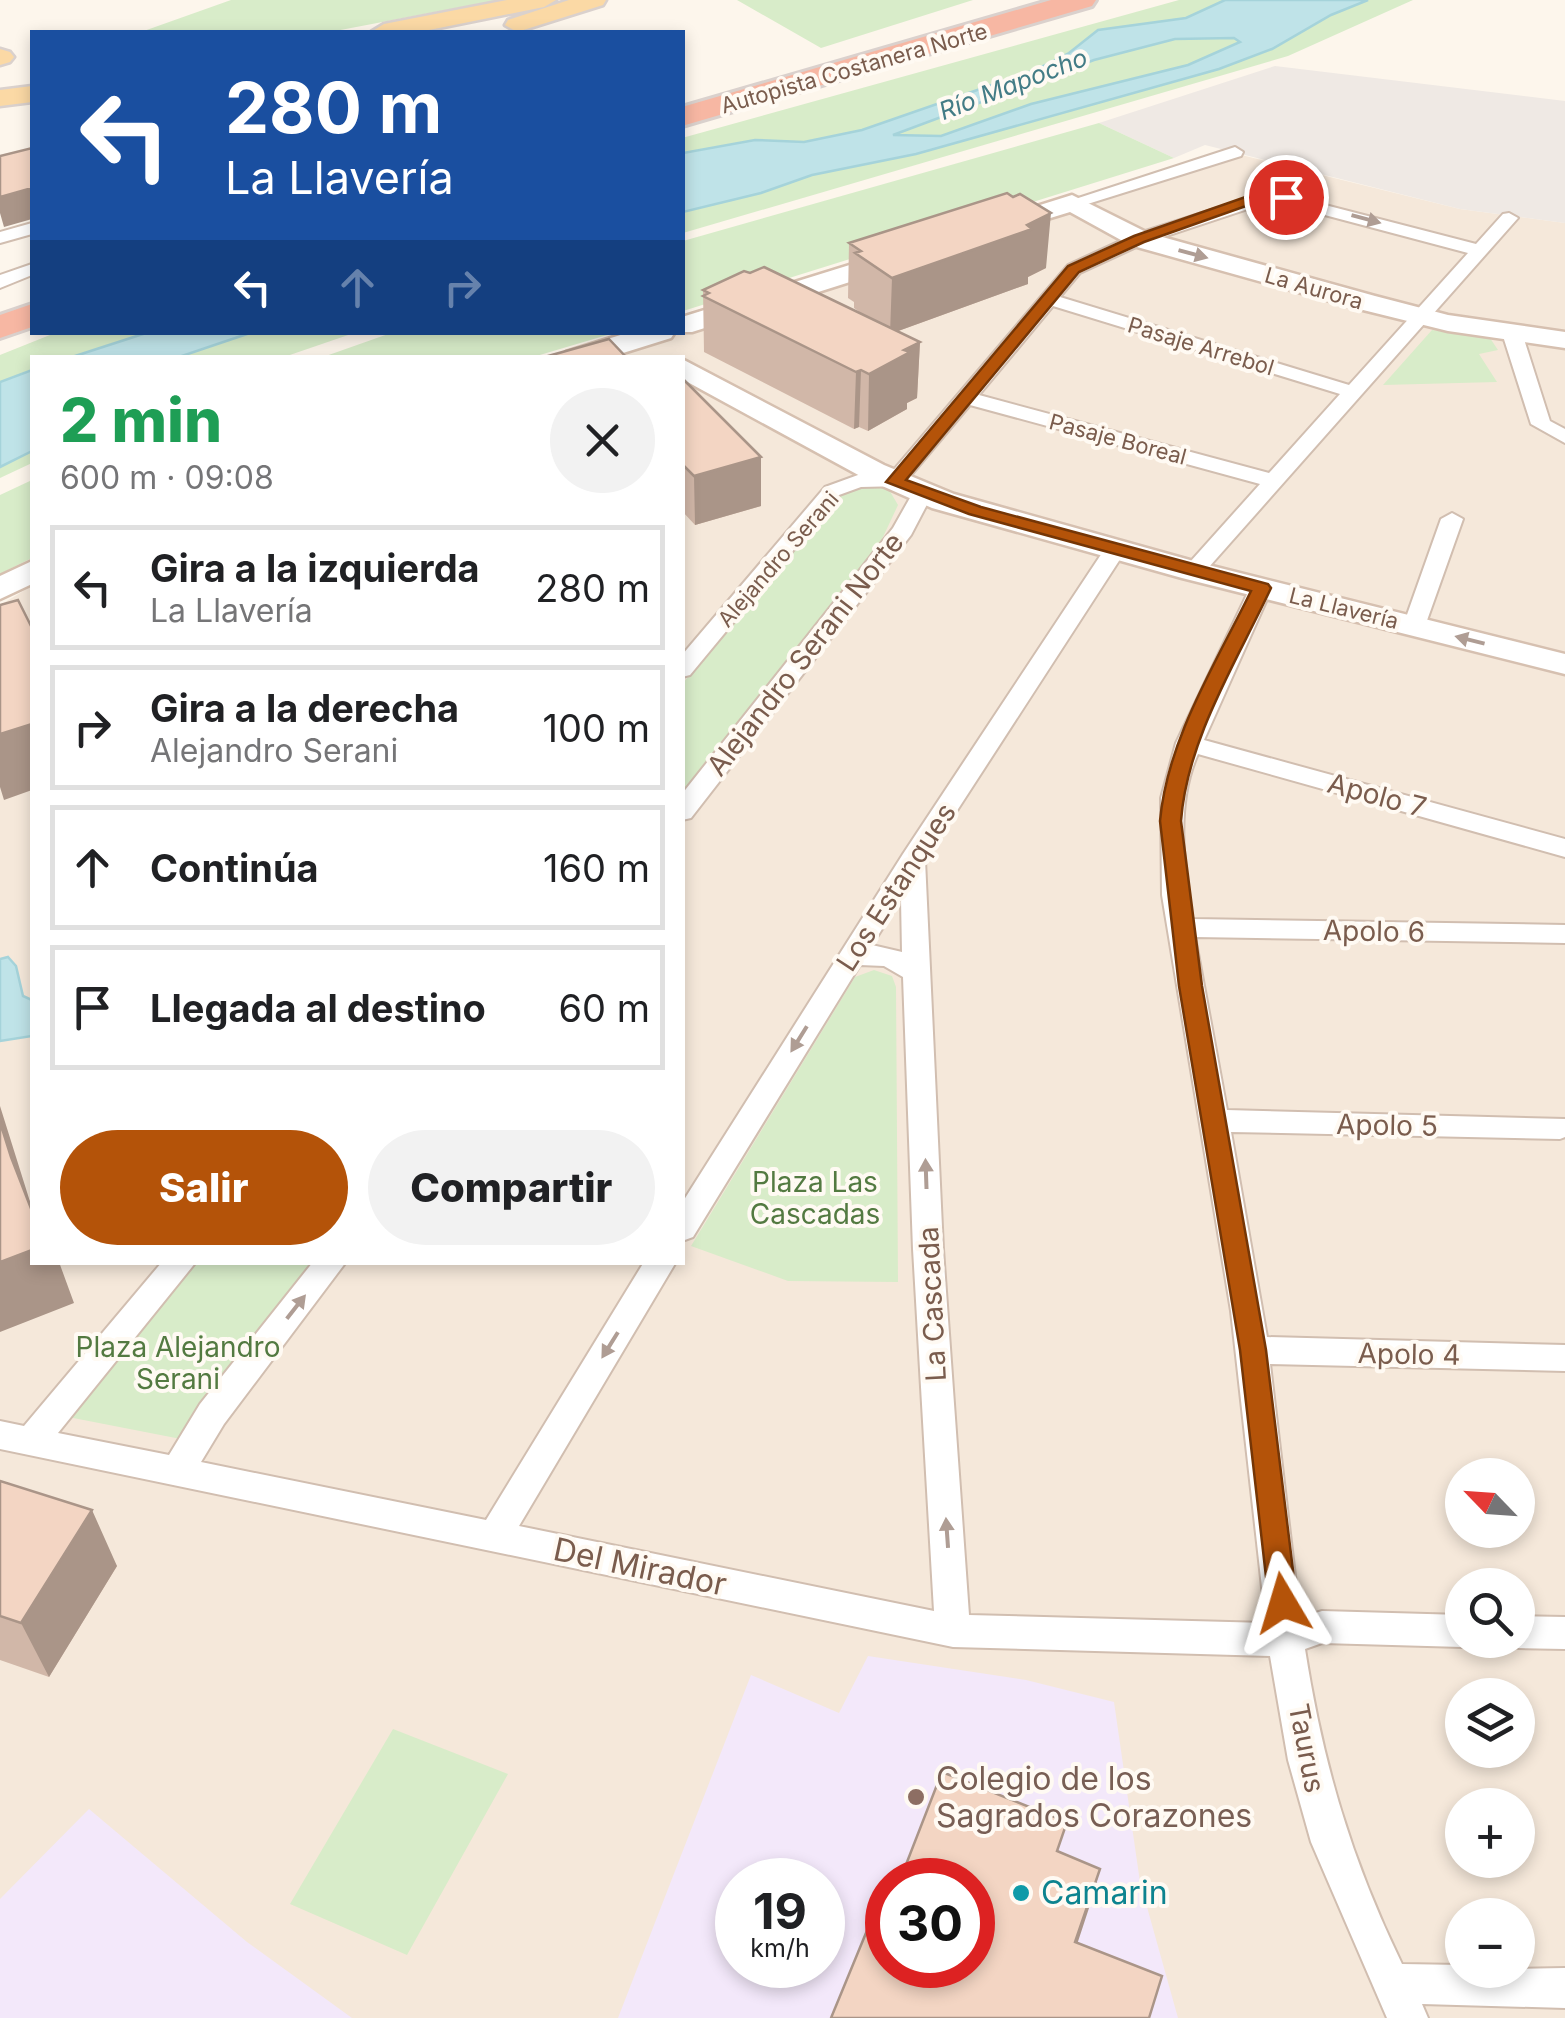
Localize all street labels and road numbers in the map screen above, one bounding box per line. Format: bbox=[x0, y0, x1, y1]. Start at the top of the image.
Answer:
street label: Autopista Costanera Norte bbox=[718, 17, 990, 119]
street label: La Aurora bbox=[1262, 262, 1366, 314]
street label: Pasaje Arrebol bbox=[1125, 311, 1277, 381]
street label: Pasaje Boreal bbox=[1047, 408, 1189, 470]
street label: Alejandro Serani bbox=[712, 486, 844, 632]
street label: Alejandro Serani Norte bbox=[700, 526, 910, 782]
street label: La Llavería bbox=[1287, 582, 1401, 634]
street label: Apolo 7 bbox=[1324, 766, 1430, 824]
street label: Los Estanques bbox=[829, 797, 963, 977]
street label: Apolo 6 bbox=[1323, 913, 1425, 949]
street label: Apolo 5 bbox=[1336, 1107, 1438, 1143]
street label: La Cascada bbox=[911, 1226, 953, 1382]
street label: Apolo 4 bbox=[1357, 1336, 1461, 1372]
street label: Del Mirador bbox=[550, 1529, 730, 1604]
street label: Taurus bbox=[1282, 1700, 1332, 1796]

